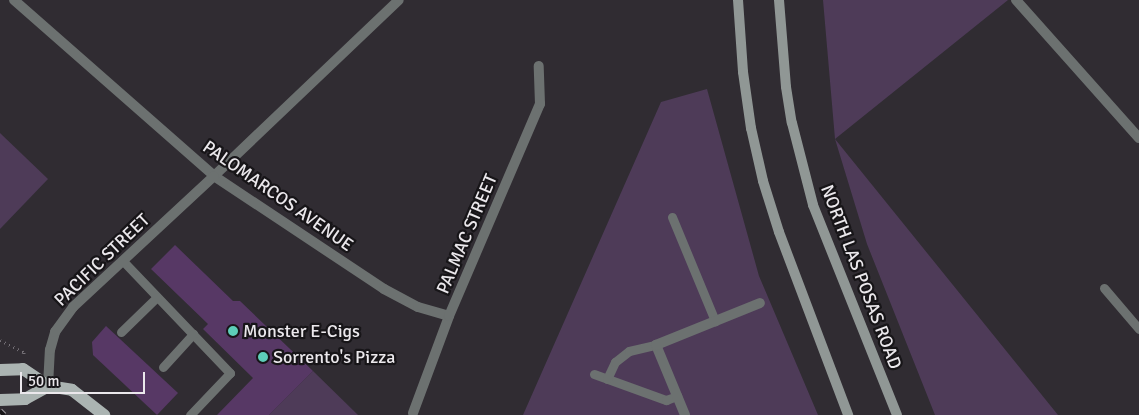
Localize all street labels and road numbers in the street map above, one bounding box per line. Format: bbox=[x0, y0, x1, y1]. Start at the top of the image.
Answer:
street label: PALOMARCOS AVENUE bbox=[199, 136, 357, 256]
street label: PALMAC STREET bbox=[432, 171, 502, 297]
street label: NORTH LAS POSAS ROAD bbox=[816, 182, 906, 372]
street label: PACIFIC STREET bbox=[50, 209, 154, 311]

